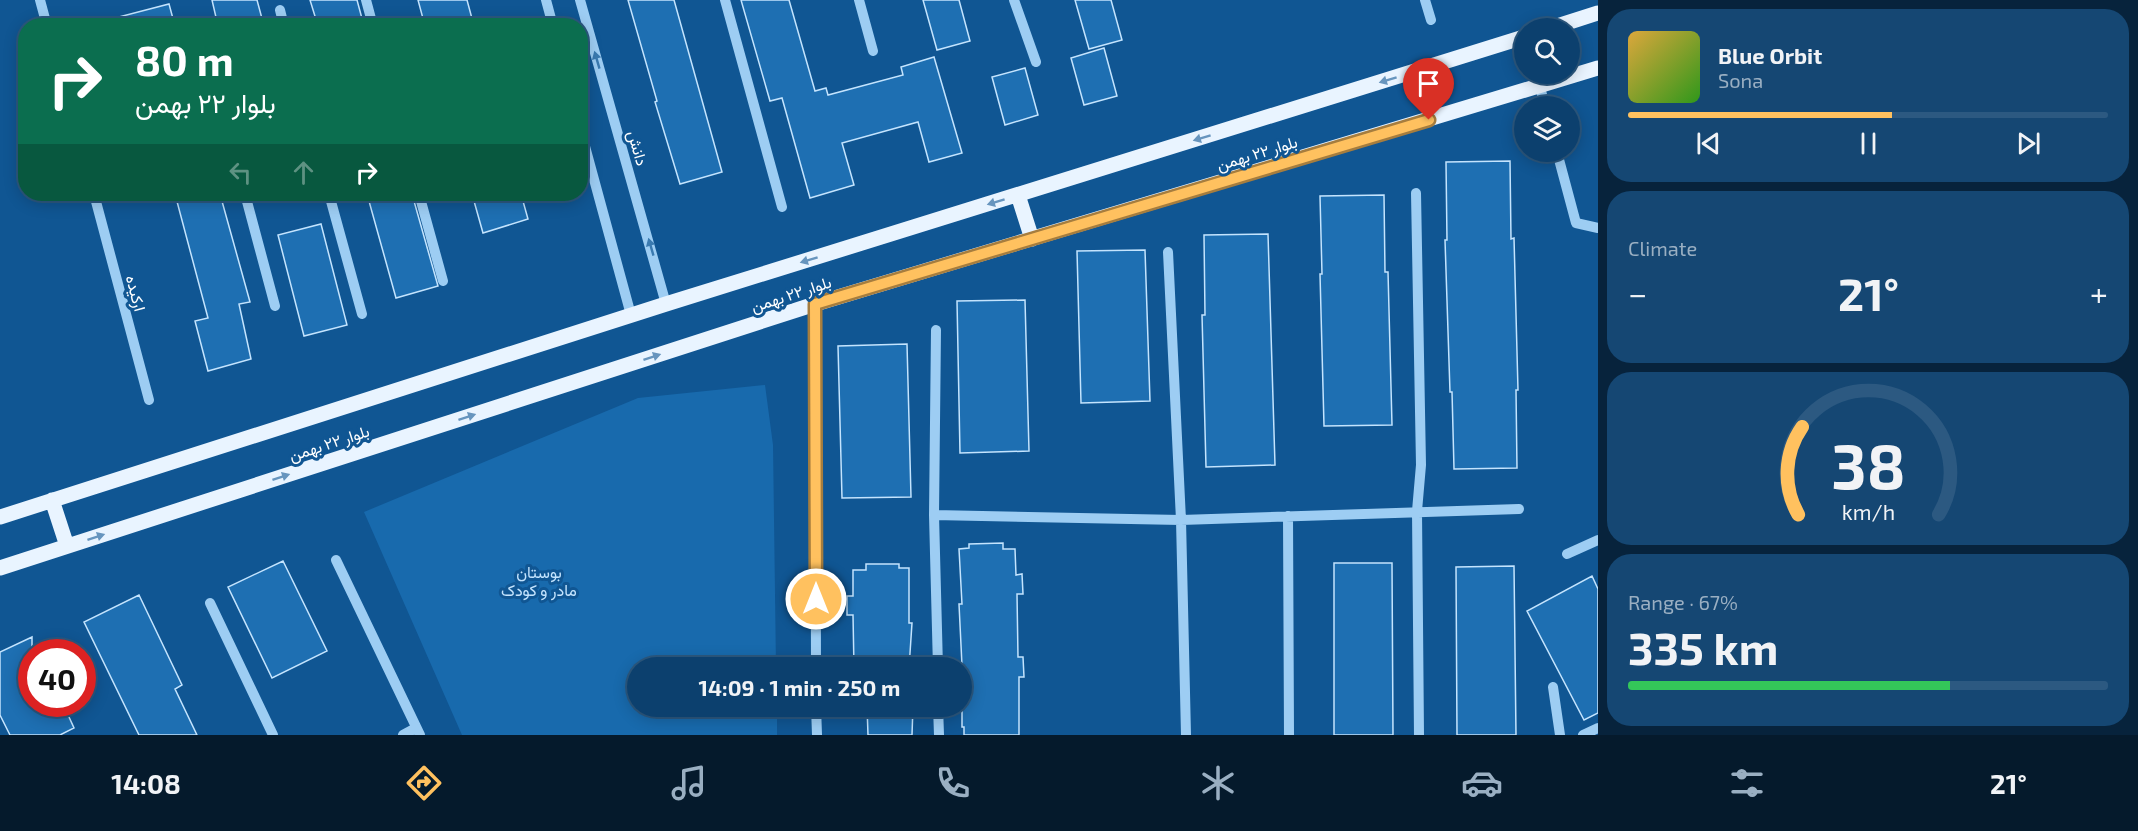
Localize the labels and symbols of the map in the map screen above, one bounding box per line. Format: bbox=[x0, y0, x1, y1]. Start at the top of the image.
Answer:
one-way arrow bbox=[592, 51, 602, 69]
pin bbox=[1403, 58, 1454, 120]
one-way arrow bbox=[1379, 75, 1397, 85]
street label: دانش bbox=[623, 128, 653, 168]
street label: بلوار ۲۲ بهمن bbox=[1214, 131, 1300, 176]
one-way arrow bbox=[1193, 134, 1211, 143]
one-way arrow bbox=[987, 198, 1005, 207]
one-way arrow bbox=[646, 238, 655, 256]
one-way arrow bbox=[800, 256, 818, 265]
street label: بلوار ۲۲ بهمن bbox=[748, 272, 834, 317]
street label: ارکیده bbox=[121, 273, 150, 314]
one-way arrow bbox=[643, 352, 661, 361]
one-way arrow bbox=[458, 412, 476, 421]
street label: بلوار ۲۲ بهمن bbox=[286, 421, 372, 466]
one-way arrow bbox=[272, 472, 290, 481]
one-way arrow bbox=[87, 532, 105, 541]
park label: بوستان مادر و کودک bbox=[501, 562, 577, 601]
position arrow bbox=[784, 567, 848, 631]
speed limit sign: 40 bbox=[18, 639, 96, 717]

